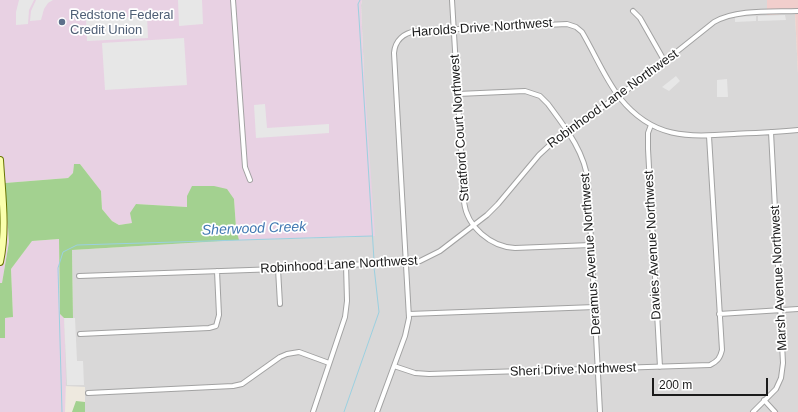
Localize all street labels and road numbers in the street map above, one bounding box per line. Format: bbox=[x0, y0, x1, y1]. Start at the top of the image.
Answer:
street label: Harolds Drive Northwest bbox=[411, 15, 553, 41]
street label: Robinhood Lane Northwest bbox=[545, 46, 681, 152]
street label: Stratford Court Northwest bbox=[447, 54, 473, 202]
street label: Davies Avenue Northwest bbox=[641, 170, 665, 320]
street label: Deramus Avenue Northwest bbox=[578, 172, 604, 336]
street label: Marsh Avenue Northwest bbox=[767, 205, 791, 351]
street label: Robinhood Lane Northwest bbox=[260, 253, 418, 277]
street label: Sheri Drive Northwest bbox=[510, 360, 636, 380]

